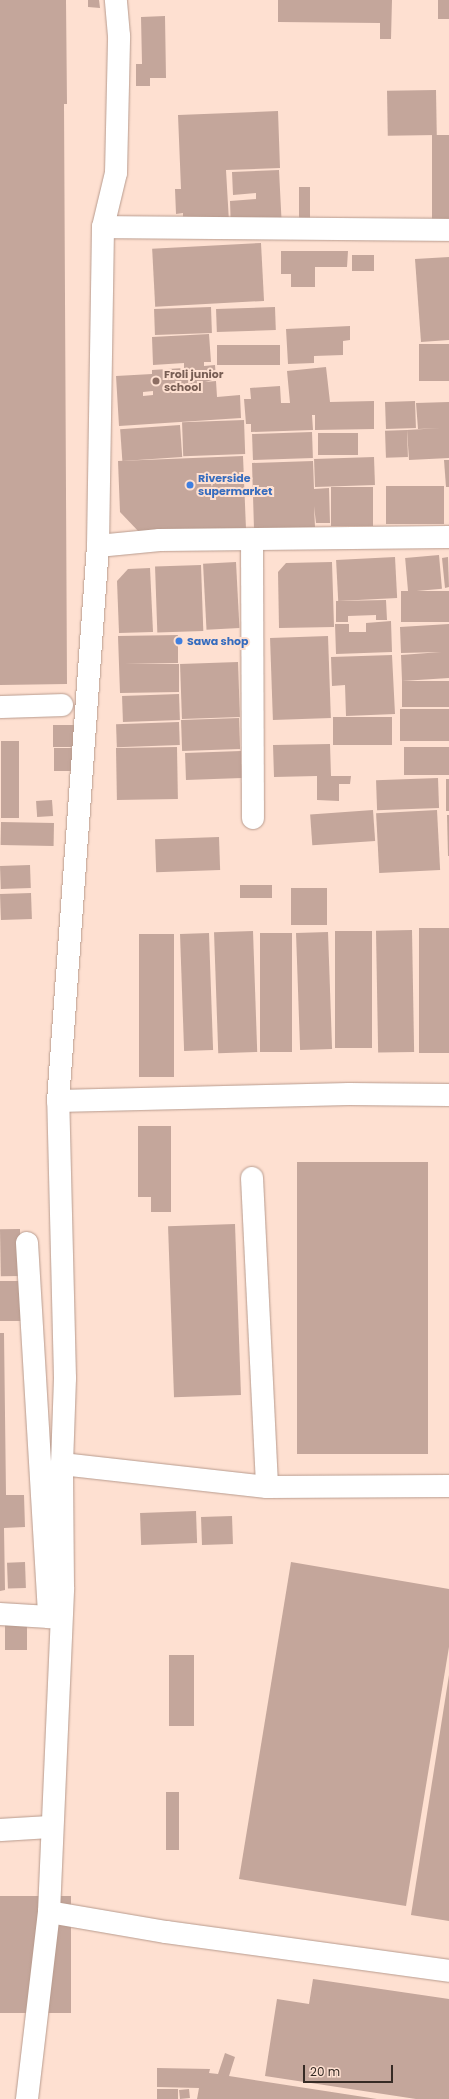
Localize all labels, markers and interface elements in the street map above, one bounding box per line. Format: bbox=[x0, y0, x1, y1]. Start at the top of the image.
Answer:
place label: Froli junior school bbox=[164, 368, 224, 394]
marker: Froli junior school bbox=[151, 376, 161, 386]
place label: Riverside supermarket bbox=[198, 472, 272, 498]
marker: Riverside supermarket bbox=[185, 480, 195, 490]
place label: Sawa shop bbox=[187, 634, 249, 648]
marker: Sawa shop bbox=[174, 636, 184, 646]
scale bar bbox=[305, 2057, 395, 2083]
text: 20 m bbox=[310, 2063, 340, 2080]

